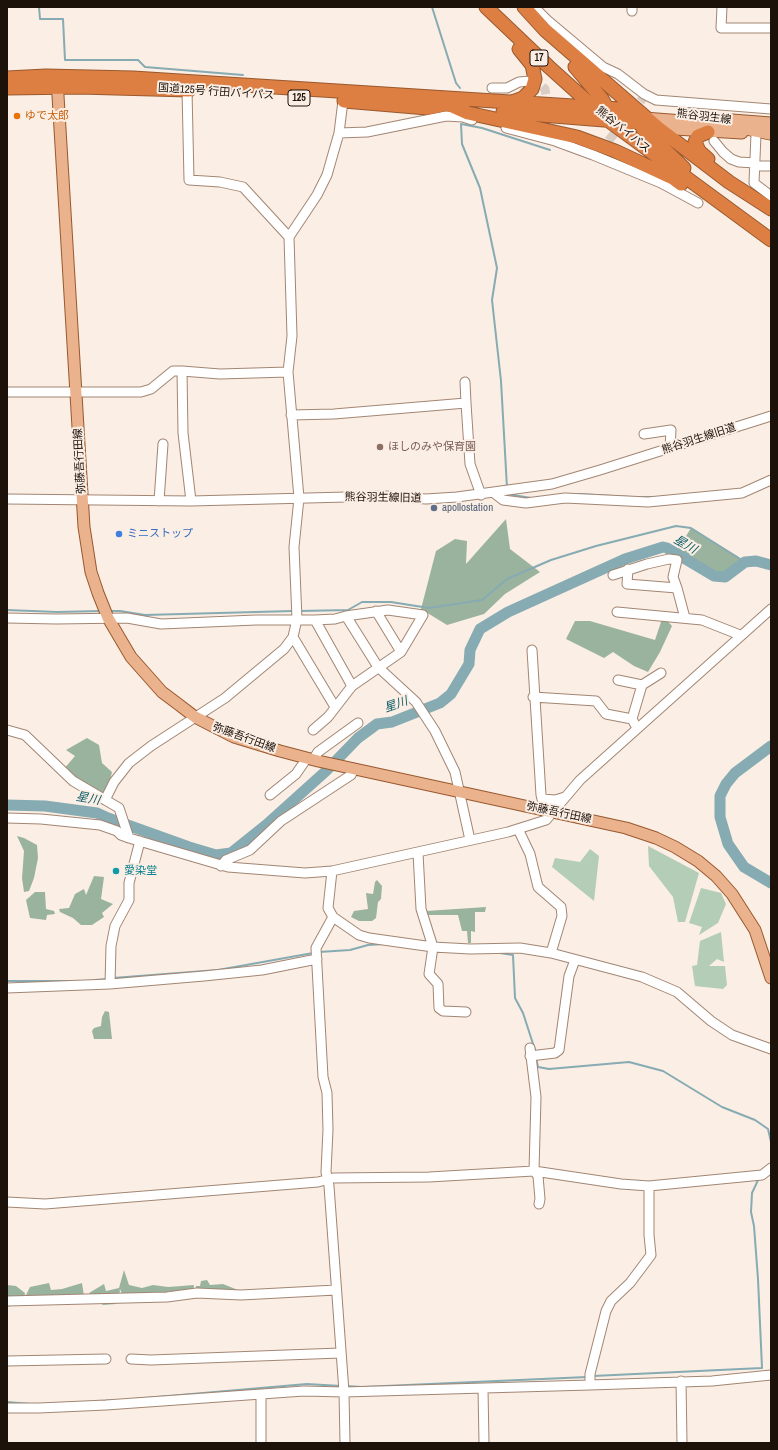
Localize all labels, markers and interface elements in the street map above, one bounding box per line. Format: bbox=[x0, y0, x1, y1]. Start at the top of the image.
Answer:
road number: 17 bbox=[530, 50, 548, 66]
street label: 国道125号 行田バイパス bbox=[157, 81, 275, 103]
road number: 125 bbox=[288, 90, 310, 106]
street label: 熊谷バイパス bbox=[593, 104, 653, 156]
street label: 熊谷羽生線 bbox=[676, 107, 732, 127]
place label: ゆで太郎 bbox=[25, 109, 69, 123]
marker: ゆで太郎 bbox=[12, 111, 22, 121]
street label: 熊谷羽生線旧道 bbox=[660, 421, 738, 457]
street label: 弥藤吾行田線 bbox=[72, 428, 88, 494]
place label: ほしのみや保育園 bbox=[388, 440, 476, 454]
marker: ほしのみや保育園 bbox=[375, 442, 385, 452]
street label: 熊谷羽生線旧道 bbox=[344, 491, 422, 505]
place label: apollostation bbox=[442, 501, 493, 515]
marker: apollostation bbox=[429, 503, 439, 513]
place label: ミニストップ bbox=[127, 527, 193, 541]
marker: ミニストップ bbox=[114, 529, 124, 539]
water label: 星川 bbox=[671, 533, 699, 557]
water label: 星川 bbox=[382, 694, 410, 716]
street label: 弥藤吾行田線 bbox=[211, 721, 277, 755]
water label: 星川 bbox=[75, 790, 101, 808]
street label: 弥藤吾行田線 bbox=[525, 800, 593, 826]
place label: 愛染堂 bbox=[124, 864, 157, 878]
marker: 愛染堂 bbox=[111, 866, 121, 876]

